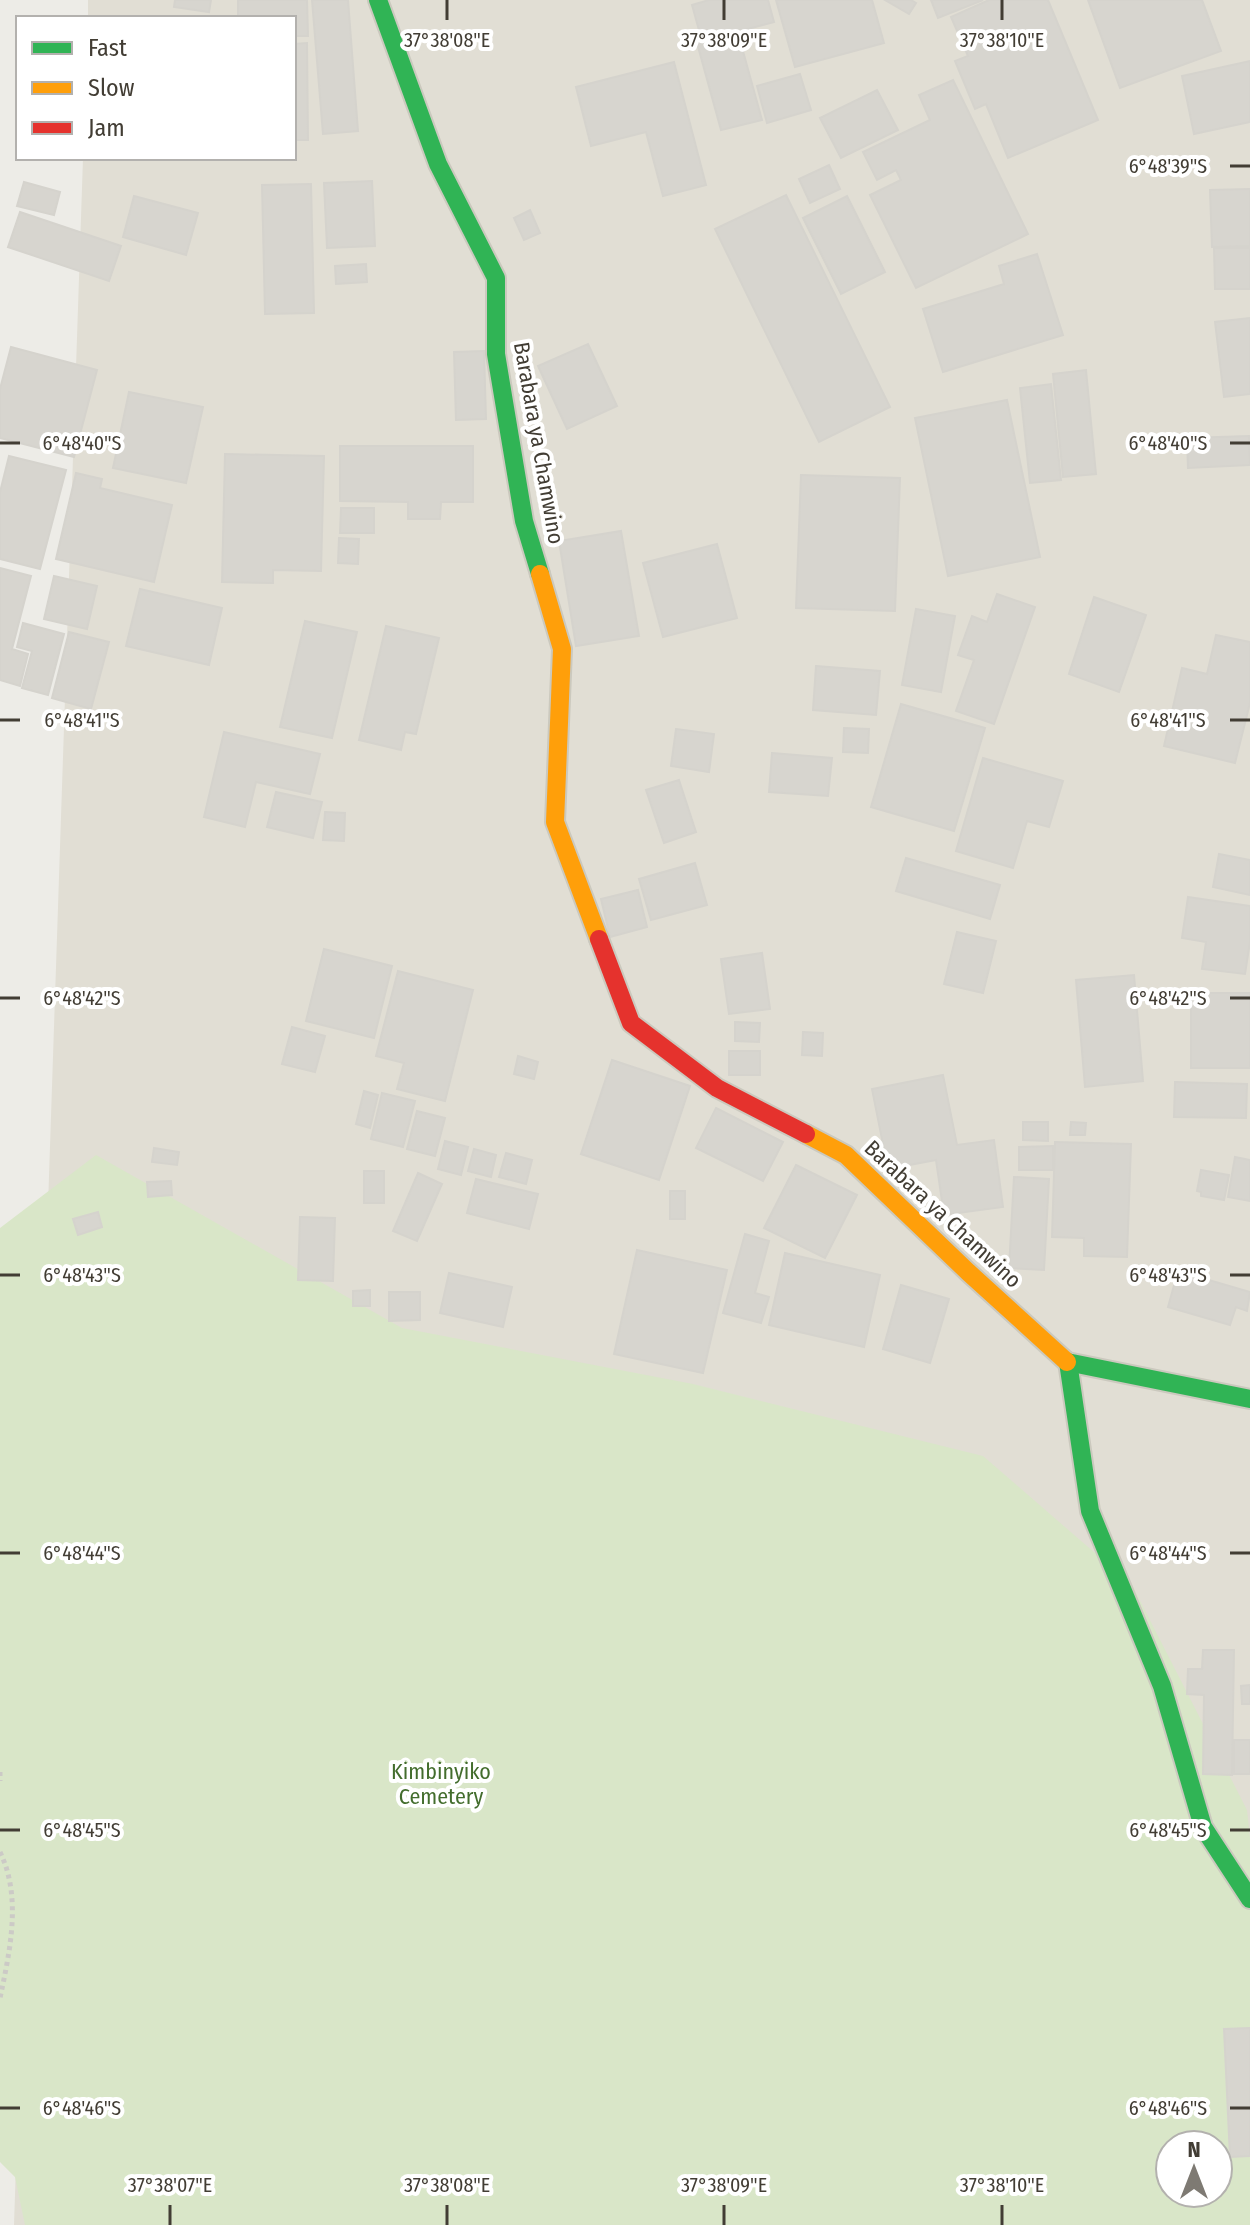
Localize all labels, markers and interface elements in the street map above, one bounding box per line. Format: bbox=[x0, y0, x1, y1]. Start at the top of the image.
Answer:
legend bbox=[16, 16, 296, 160]
text: 37°38'08"E bbox=[404, 28, 490, 52]
text: 37°38'09"E bbox=[681, 28, 767, 52]
text: 37°38'10"E bbox=[960, 28, 1044, 52]
text: Fast bbox=[88, 34, 127, 62]
text: Slow bbox=[88, 74, 135, 102]
text: Jam bbox=[88, 114, 125, 142]
text: 6°48'39"S bbox=[1129, 154, 1207, 178]
street label: Barabara ya Chamwino bbox=[508, 340, 570, 546]
text: 6°48'40"S bbox=[42, 431, 122, 455]
text: 6°48'40"S bbox=[1128, 431, 1208, 455]
text: 6°48'41"S bbox=[44, 708, 120, 732]
text: 6°48'41"S bbox=[1130, 708, 1206, 732]
text: 6°48'42"S bbox=[43, 986, 121, 1010]
text: 6°48'42"S bbox=[1129, 986, 1207, 1010]
street label: Barabara ya Chamwino bbox=[859, 1134, 1027, 1294]
text: 6°48'43"S bbox=[43, 1263, 121, 1287]
text: 6°48'43"S bbox=[1129, 1263, 1207, 1287]
text: 6°48'44"S bbox=[43, 1541, 121, 1565]
text: 6°48'44"S bbox=[1129, 1541, 1207, 1565]
park label: Kimbinyiko Cemetery bbox=[391, 1758, 491, 1810]
text: 6°48'45"S bbox=[43, 1818, 121, 1842]
text: 6°48'45"S bbox=[1129, 1818, 1207, 1842]
text: 6°48'46"S bbox=[43, 2096, 121, 2120]
text: 6°48'46"S bbox=[1129, 2096, 1207, 2120]
north arrow bbox=[1154, 2129, 1234, 2209]
text: N bbox=[1187, 2136, 1201, 2163]
text: 37°38'07"E bbox=[128, 2173, 212, 2197]
text: 37°38'08"E bbox=[404, 2173, 490, 2197]
text: 37°38'09"E bbox=[681, 2173, 767, 2197]
text: 37°38'10"E bbox=[960, 2173, 1044, 2197]

